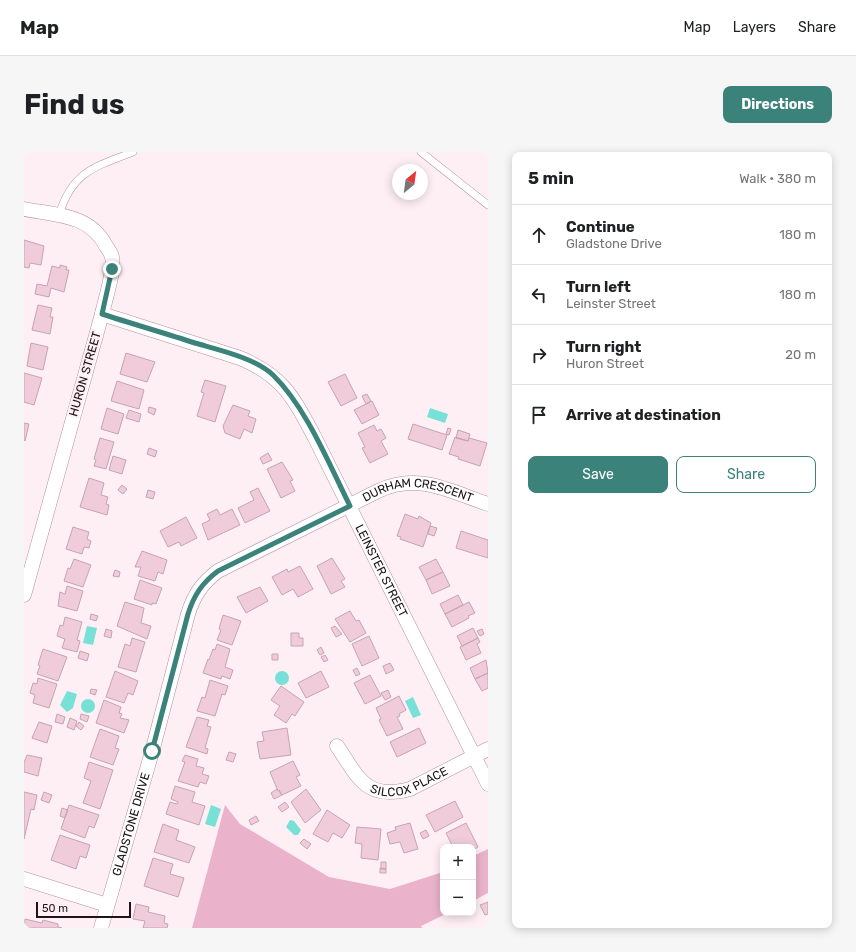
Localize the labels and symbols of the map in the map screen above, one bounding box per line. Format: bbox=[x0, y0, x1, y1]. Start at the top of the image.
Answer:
north arrow bbox=[392, 164, 428, 200]
route end bbox=[103, 260, 121, 278]
street label: HURON STREET bbox=[66, 330, 104, 418]
text: DURHAM CRESCENT bbox=[360, 476, 475, 505]
street label: DURHAM CRESCENT bbox=[362, 494, 476, 508]
street label: LEINSTER STREET bbox=[352, 522, 410, 619]
route start bbox=[143, 742, 161, 760]
street label: SILCOX PLACE bbox=[368, 764, 450, 799]
street label: GLADSTONE DRIVE bbox=[109, 771, 153, 877]
scale bar bbox=[36, 900, 131, 919]

